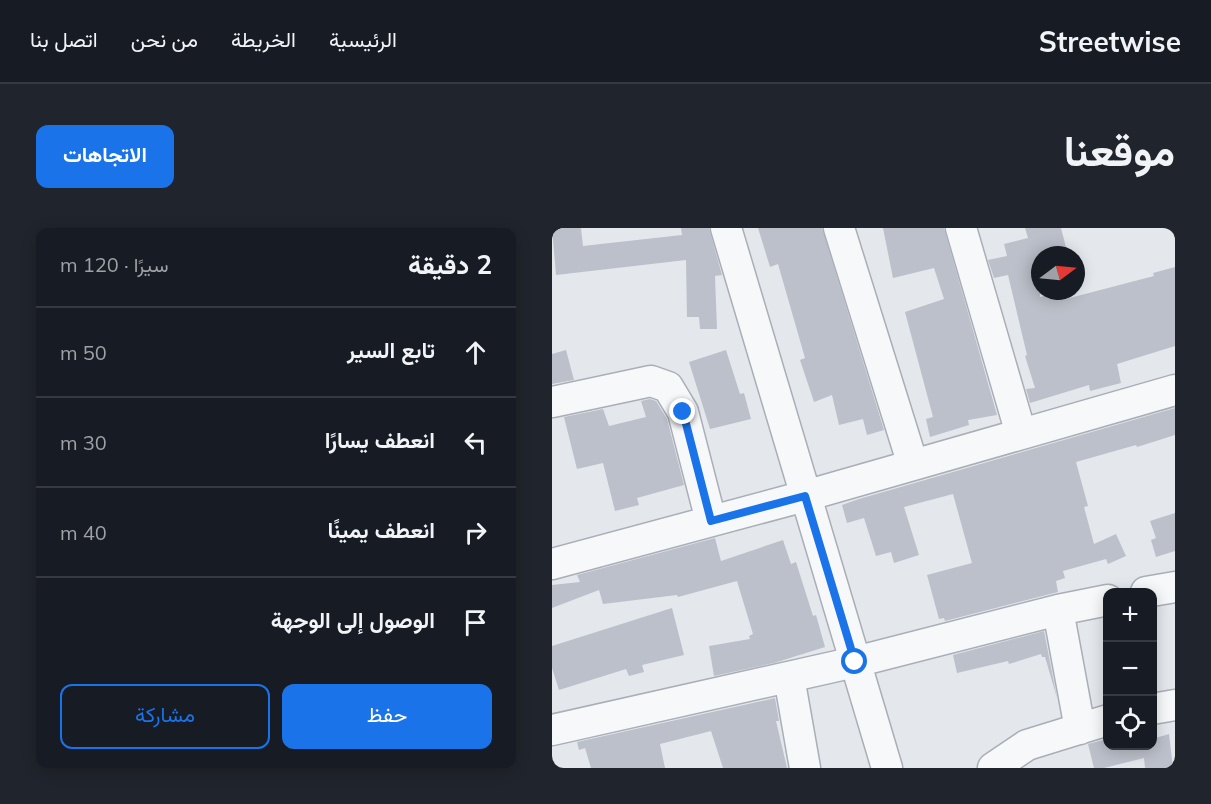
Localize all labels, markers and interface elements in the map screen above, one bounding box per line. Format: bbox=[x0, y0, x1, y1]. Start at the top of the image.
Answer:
text: Streetwise bbox=[1039, 24, 1181, 59]
text: اتصل بنا bbox=[30, 26, 98, 52]
text: من نحن bbox=[131, 26, 198, 52]
text: الخريطة bbox=[231, 26, 296, 52]
text: الرئيسية bbox=[329, 26, 397, 52]
text: موقعنا bbox=[1064, 124, 1175, 177]
button: الاتجاهات bbox=[36, 125, 174, 188]
north arrow bbox=[1031, 246, 1085, 300]
text: 2 دقيقة bbox=[408, 248, 492, 281]
text: سيرًا · 120 m bbox=[60, 252, 169, 277]
text: تابع السير bbox=[347, 336, 435, 364]
icon: ahead bbox=[459, 336, 492, 369]
text: 50 m bbox=[60, 340, 107, 365]
route end bbox=[669, 398, 695, 424]
text: انعطف يسارًا bbox=[325, 426, 435, 454]
icon: left bbox=[459, 426, 492, 459]
text: 30 m bbox=[60, 430, 107, 455]
text: انعطف يمينًا bbox=[328, 516, 435, 544]
icon: right bbox=[459, 516, 492, 549]
text: 40 m bbox=[60, 520, 107, 545]
map controls bbox=[1103, 588, 1157, 750]
button: + bbox=[1103, 588, 1157, 642]
text: الوصول إلى الوجهة bbox=[271, 606, 435, 634]
icon: arrive bbox=[459, 606, 492, 639]
button: − bbox=[1103, 642, 1157, 696]
route start bbox=[841, 648, 867, 674]
button: مشاركة bbox=[60, 684, 270, 749]
button: حفظ bbox=[282, 684, 492, 749]
button: locate bbox=[1103, 696, 1157, 750]

